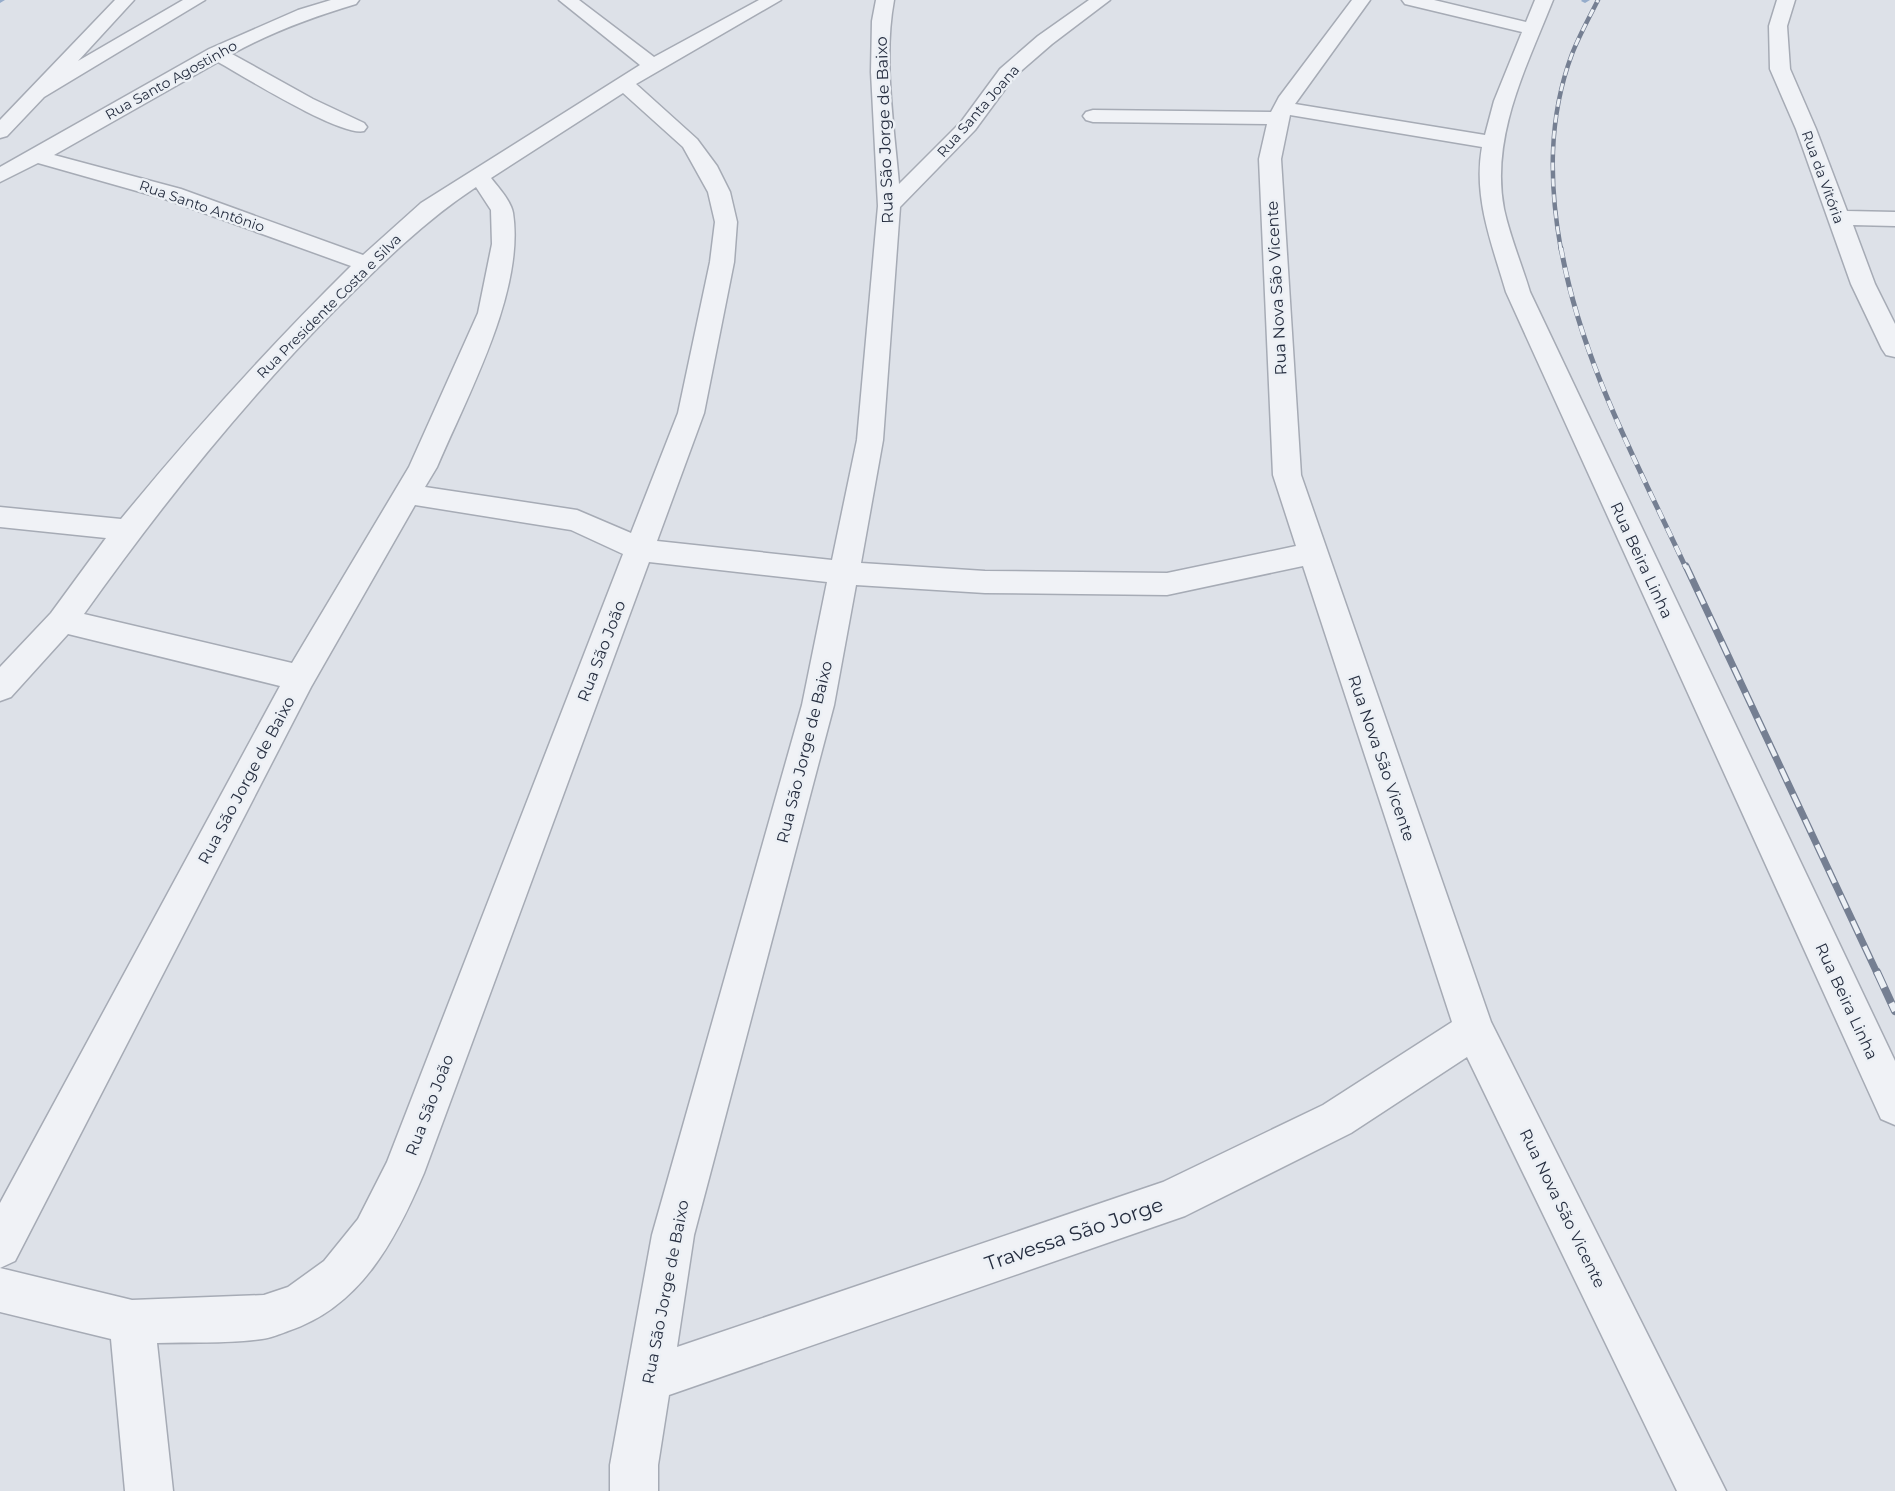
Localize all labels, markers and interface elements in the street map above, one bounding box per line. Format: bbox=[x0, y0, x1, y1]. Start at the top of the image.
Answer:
street label: Rua Santo Agostinho bbox=[102, 36, 240, 124]
street label: Rua São Jorge de Baixo bbox=[872, 36, 897, 224]
street label: Rua Santa Joana bbox=[933, 61, 1023, 161]
street label: Rua da Vitória bbox=[1798, 128, 1848, 226]
street label: Rua Santo Antônio bbox=[137, 176, 267, 236]
street label: Rua Nova São Vicente bbox=[1262, 200, 1291, 376]
street label: Rua Presidente Costa e Silva bbox=[253, 230, 405, 382]
street label: Rua Beira Linha bbox=[1606, 499, 1677, 621]
street label: Rua São João bbox=[573, 598, 629, 704]
street label: Rua São Jorge de Baixo bbox=[773, 659, 836, 845]
street label: Rua Nova São Vicente bbox=[1344, 672, 1419, 844]
street label: Rua São Jorge de Baixo bbox=[194, 693, 299, 867]
street label: Rua Beira Linha bbox=[1811, 940, 1882, 1062]
street label: Rua São João bbox=[401, 1052, 457, 1158]
street label: Rua Nova São Vicente bbox=[1516, 1126, 1609, 1291]
street label: Travessa São Jorge bbox=[982, 1192, 1166, 1276]
street label: Rua São Jorge de Baixo bbox=[638, 1198, 693, 1386]

